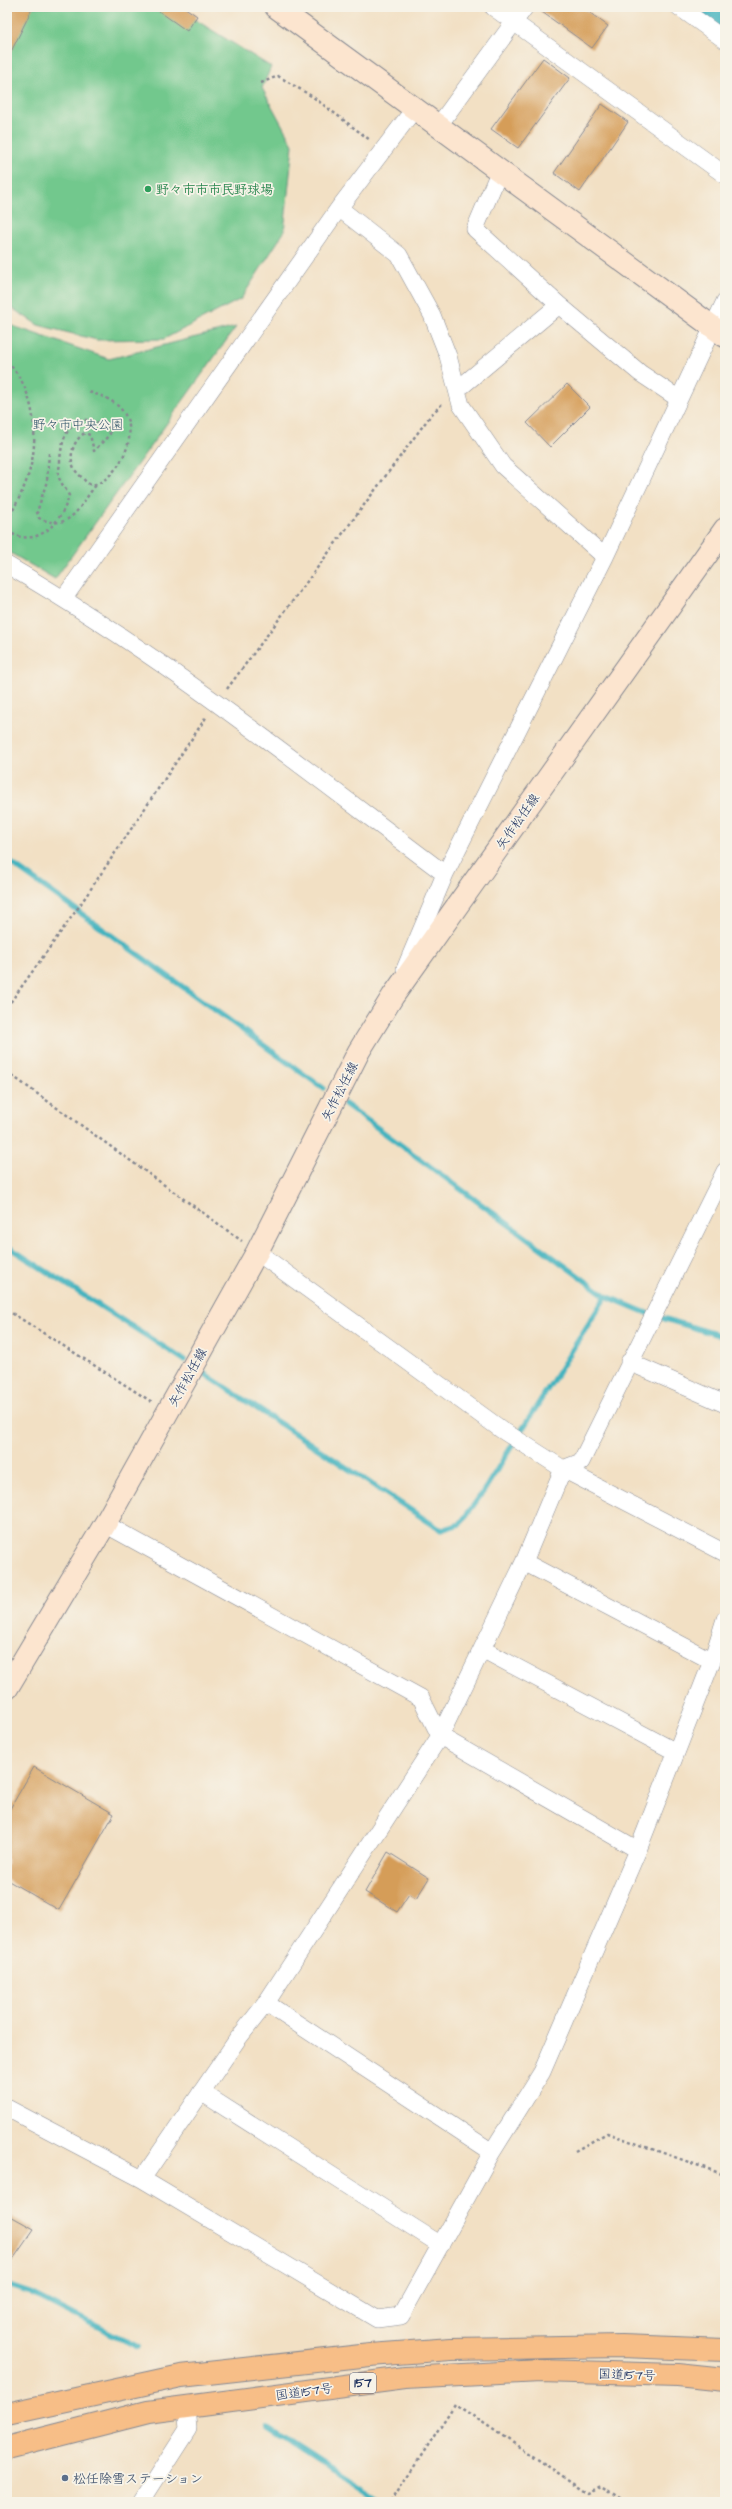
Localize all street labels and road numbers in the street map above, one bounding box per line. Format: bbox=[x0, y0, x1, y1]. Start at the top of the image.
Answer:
street label: 矢作松任線 bbox=[492, 789, 544, 853]
street label: 矢作松任線 bbox=[317, 1058, 363, 1125]
street label: 矢作松任線 bbox=[164, 1344, 212, 1410]
street label: 国道157号 bbox=[598, 2365, 656, 2385]
road number: 157 bbox=[350, 2373, 376, 2393]
street label: 国道157号 bbox=[274, 2379, 334, 2405]

